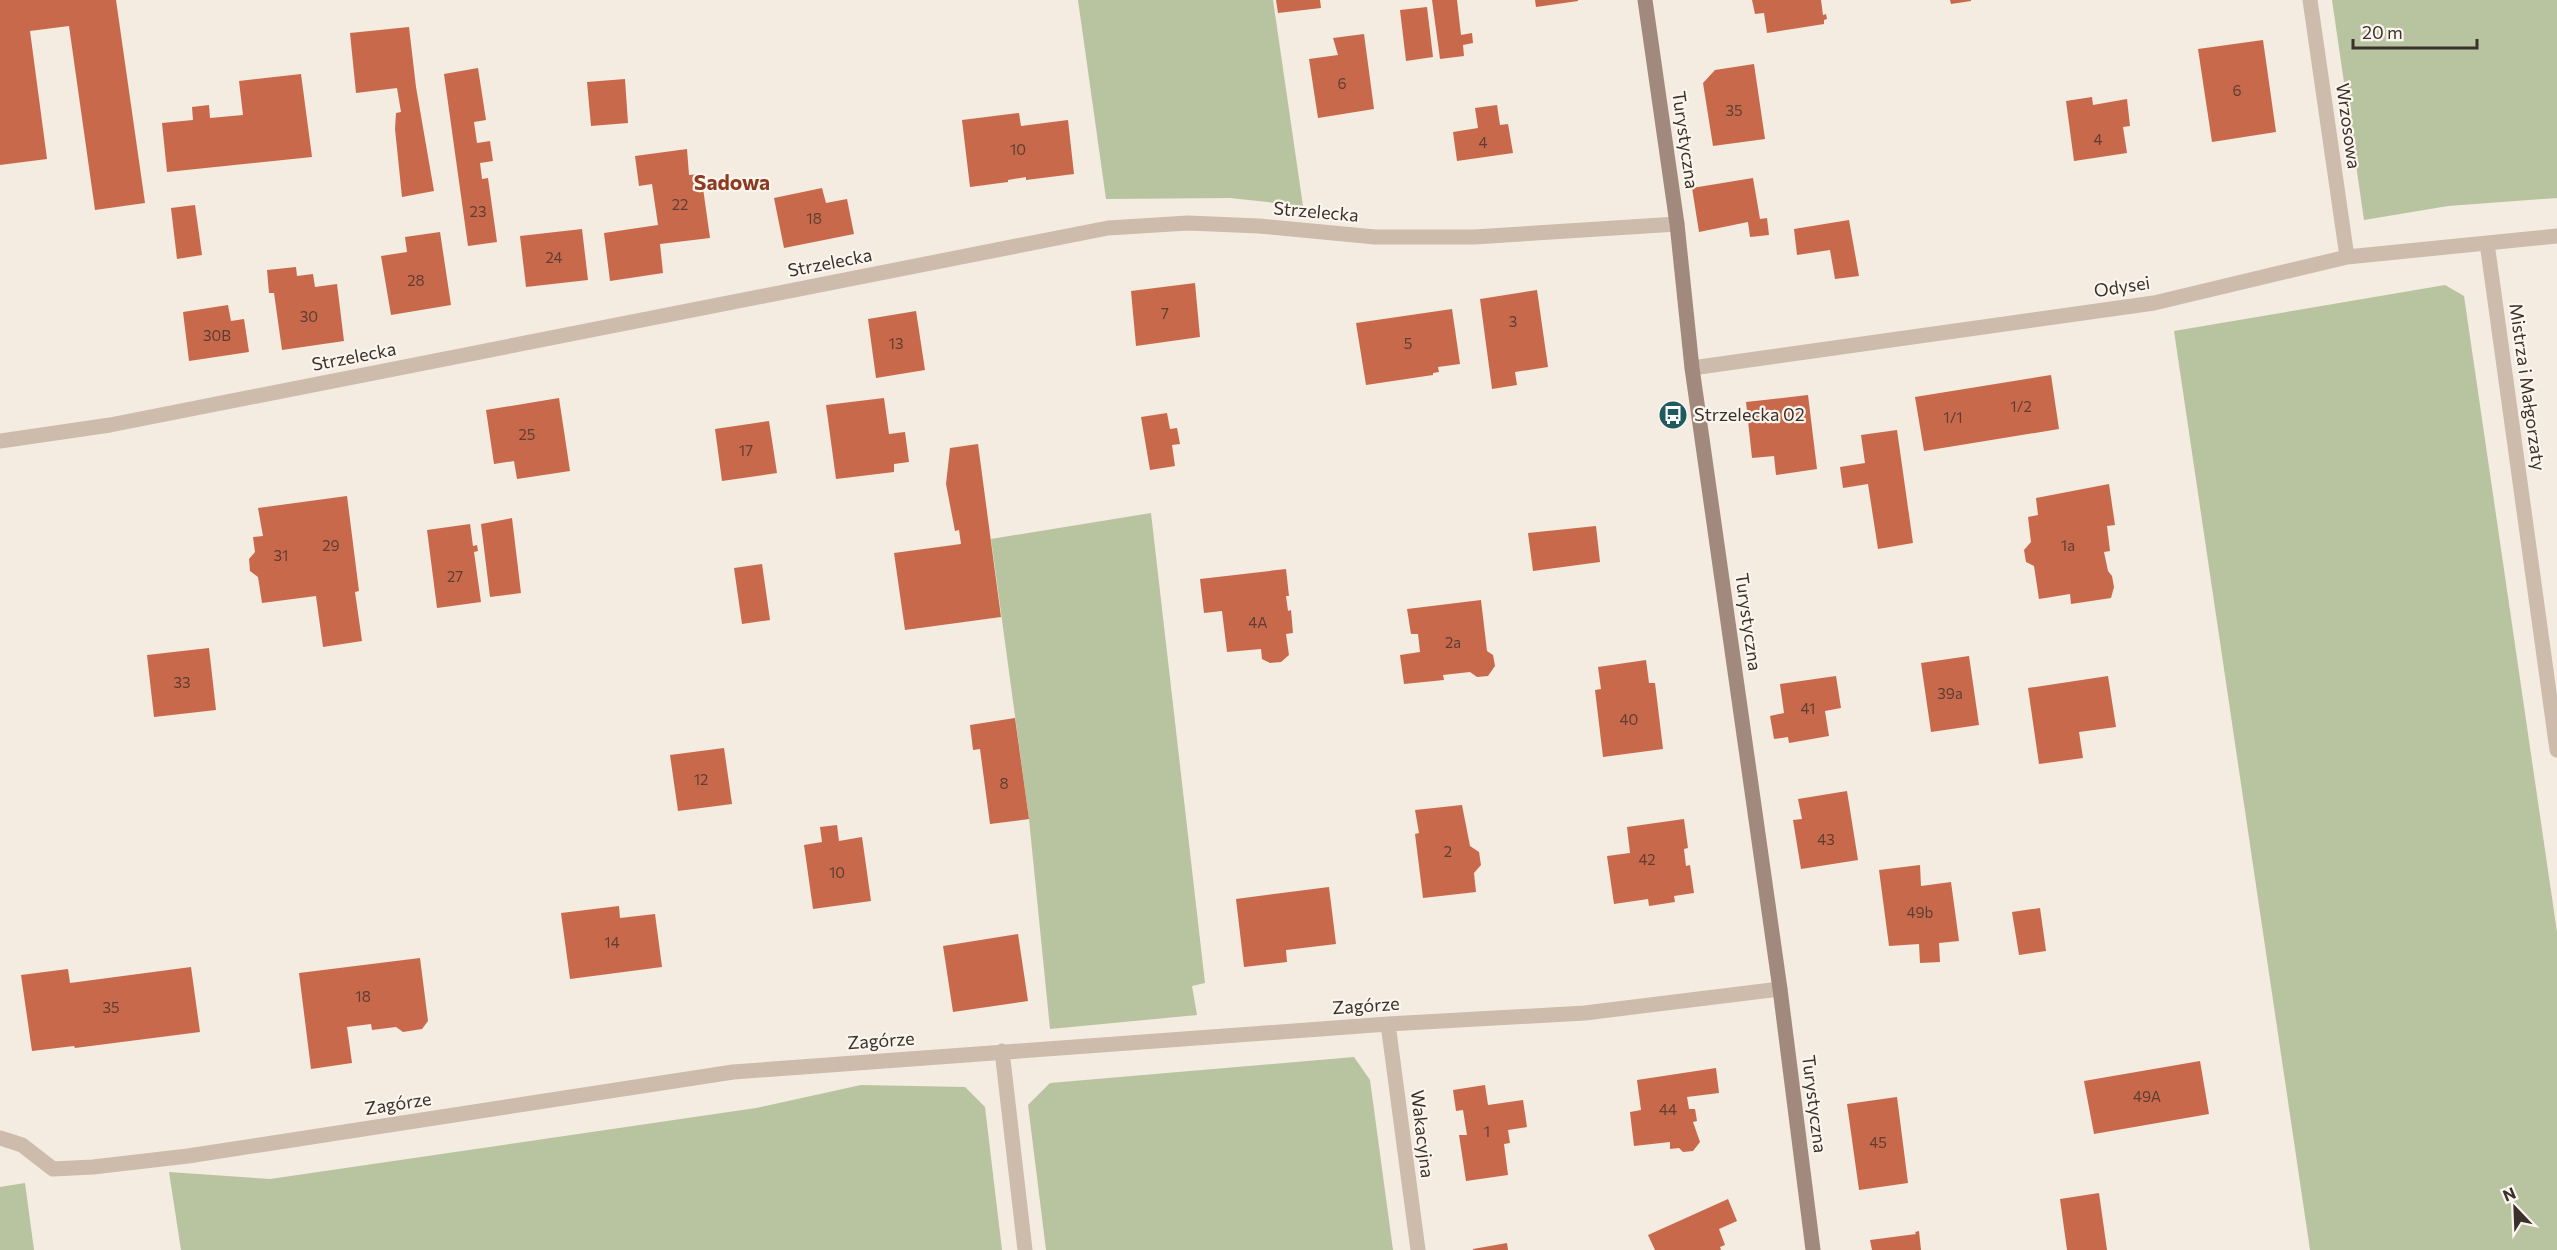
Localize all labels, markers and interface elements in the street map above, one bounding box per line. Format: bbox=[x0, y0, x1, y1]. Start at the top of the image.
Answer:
scale bar bbox=[2353, 12, 2478, 50]
text: 20 m bbox=[2362, 21, 2403, 43]
house number: 6 bbox=[1337, 74, 1347, 92]
house number: 6 bbox=[2232, 81, 2242, 99]
street label: Wrzosowa bbox=[2332, 82, 2366, 170]
street label: Turystyczna bbox=[1668, 90, 1704, 190]
house number: 35 bbox=[1725, 101, 1743, 119]
house number: 4 bbox=[2094, 130, 2103, 148]
house number: 4 bbox=[1479, 133, 1488, 151]
house number: 10 bbox=[1010, 140, 1026, 158]
district label: Sadowa bbox=[694, 169, 770, 194]
house number: 22 bbox=[672, 195, 688, 213]
street label: Strzelecka bbox=[1273, 196, 1360, 226]
house number: 23 bbox=[470, 202, 486, 220]
house number: 18 bbox=[806, 209, 822, 227]
street label: Strzelecka bbox=[786, 243, 874, 281]
house number: 24 bbox=[545, 248, 563, 266]
house number: 28 bbox=[407, 271, 425, 289]
street label: Odysei bbox=[2092, 271, 2152, 301]
street label: Mistrza i Małgorzaty bbox=[2505, 302, 2551, 472]
house number: 7 bbox=[1161, 304, 1169, 322]
house number: 30 bbox=[300, 307, 318, 325]
house number: 3 bbox=[1509, 312, 1517, 330]
house number: 30B bbox=[203, 326, 231, 344]
house number: 13 bbox=[889, 334, 903, 352]
house number: 5 bbox=[1404, 334, 1412, 352]
street label: Strzelecka bbox=[310, 337, 398, 375]
house number: 1/2 bbox=[2010, 397, 2032, 415]
bus stop icon: Strzelecka 02 bbox=[1657, 399, 1689, 431]
place label: Strzelecka 02 bbox=[1694, 403, 1805, 425]
house number: 1/1 bbox=[1943, 408, 1963, 426]
house number: 25 bbox=[519, 425, 535, 443]
house number: 17 bbox=[739, 441, 753, 459]
house number: 29 bbox=[322, 536, 340, 554]
house number: 1a bbox=[2061, 536, 2075, 554]
house number: 31 bbox=[274, 546, 288, 564]
house number: 27 bbox=[447, 567, 463, 585]
street label: Turystyczna bbox=[1731, 572, 1767, 672]
house number: 4A bbox=[1248, 613, 1268, 631]
house number: 2a bbox=[1445, 633, 1461, 651]
house number: 33 bbox=[173, 673, 191, 691]
house number: 39a bbox=[1937, 684, 1963, 702]
house number: 41 bbox=[1801, 699, 1815, 717]
house number: 40 bbox=[1620, 710, 1638, 728]
house number: 12 bbox=[694, 770, 708, 788]
house number: 8 bbox=[999, 774, 1009, 792]
house number: 43 bbox=[1817, 830, 1835, 848]
house number: 2 bbox=[1444, 842, 1452, 860]
house number: 42 bbox=[1638, 850, 1656, 868]
house number: 10 bbox=[829, 863, 845, 881]
house number: 49b bbox=[1907, 903, 1934, 921]
house number: 14 bbox=[604, 933, 620, 951]
house number: 18 bbox=[355, 987, 371, 1005]
street label: Zagórze bbox=[1332, 992, 1400, 1018]
house number: 35 bbox=[102, 998, 120, 1016]
street label: Zagórze bbox=[847, 1027, 915, 1053]
street label: Turystyczna bbox=[1798, 1054, 1832, 1154]
street label: Zagórze bbox=[363, 1087, 433, 1119]
house number: 49A bbox=[2133, 1087, 2161, 1105]
street label: Wakacyjna bbox=[1407, 1089, 1439, 1179]
house number: 44 bbox=[1659, 1100, 1677, 1118]
house number: 1 bbox=[1484, 1122, 1490, 1140]
house number: 45 bbox=[1869, 1133, 1887, 1151]
north arrow bbox=[2485, 1178, 2545, 1238]
text: N bbox=[2500, 1183, 2518, 1205]

